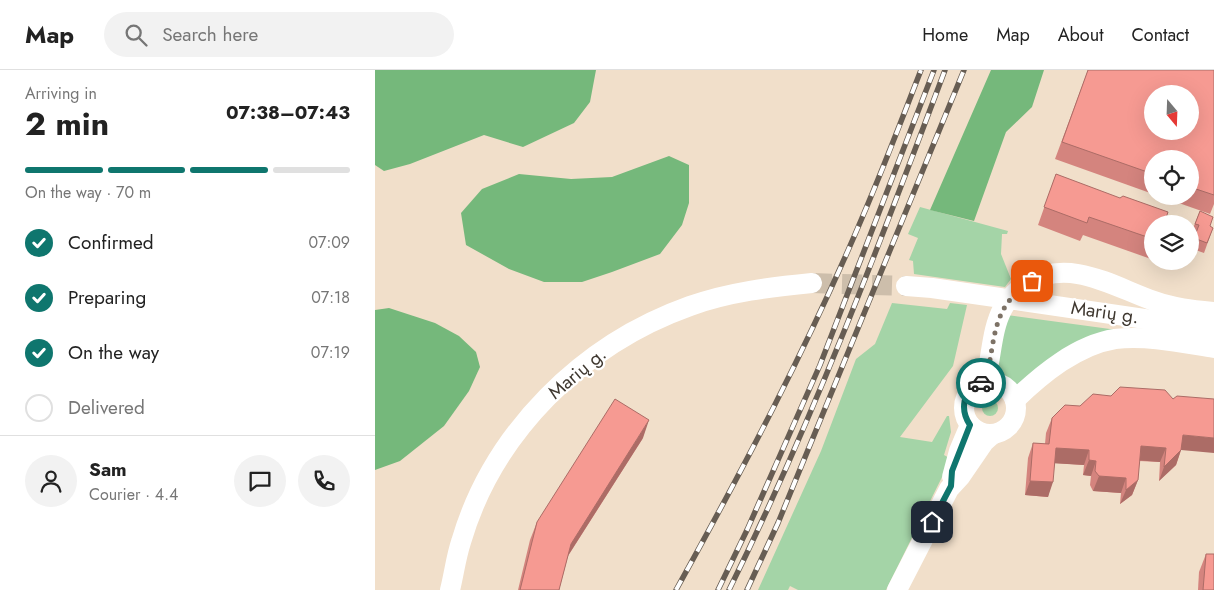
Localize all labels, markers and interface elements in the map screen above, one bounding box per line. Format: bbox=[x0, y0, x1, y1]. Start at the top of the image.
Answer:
search box bbox=[104, 12, 454, 57]
text: Map bbox=[25, 17, 74, 52]
icon: search bbox=[122, 21, 150, 49]
text: Search here bbox=[162, 21, 258, 48]
text: Home bbox=[922, 22, 968, 48]
text: Map bbox=[996, 22, 1030, 48]
text: About bbox=[1058, 22, 1103, 48]
text: Contact bbox=[1131, 22, 1189, 48]
text: Arriving in bbox=[25, 82, 97, 105]
north arrow bbox=[1144, 85, 1199, 140]
map controls bbox=[1144, 85, 1199, 270]
text: 07:38–07:43 bbox=[226, 99, 350, 126]
text: 2 min bbox=[25, 101, 109, 147]
button: locate bbox=[1144, 150, 1199, 205]
text: On the way · 70 m bbox=[25, 181, 151, 204]
button: layers bbox=[1144, 215, 1199, 270]
icon: check bbox=[25, 229, 53, 257]
text: Confirmed bbox=[68, 229, 154, 256]
text: 07:09 bbox=[308, 231, 350, 254]
pin bbox=[1011, 260, 1053, 302]
icon: bag bbox=[1018, 267, 1046, 295]
icon: check bbox=[25, 284, 53, 312]
text: Preparing bbox=[68, 284, 146, 311]
text: 07:18 bbox=[311, 286, 350, 309]
street label: Marių g. bbox=[1069, 294, 1141, 330]
icon: check bbox=[25, 339, 53, 367]
text: On the way bbox=[68, 339, 159, 366]
text: 07:19 bbox=[311, 341, 350, 364]
street label: Marių g. bbox=[542, 341, 612, 405]
courier bbox=[956, 358, 1006, 408]
icon: car bbox=[967, 369, 995, 397]
text: Delivered bbox=[68, 394, 145, 421]
button: person bbox=[25, 455, 77, 507]
button: chat bbox=[234, 455, 286, 507]
button: phone bbox=[298, 455, 350, 507]
text: Sam bbox=[89, 456, 127, 483]
text: Courier · 4.4 bbox=[89, 483, 178, 506]
pin bbox=[911, 501, 953, 543]
icon: home bbox=[918, 508, 946, 536]

